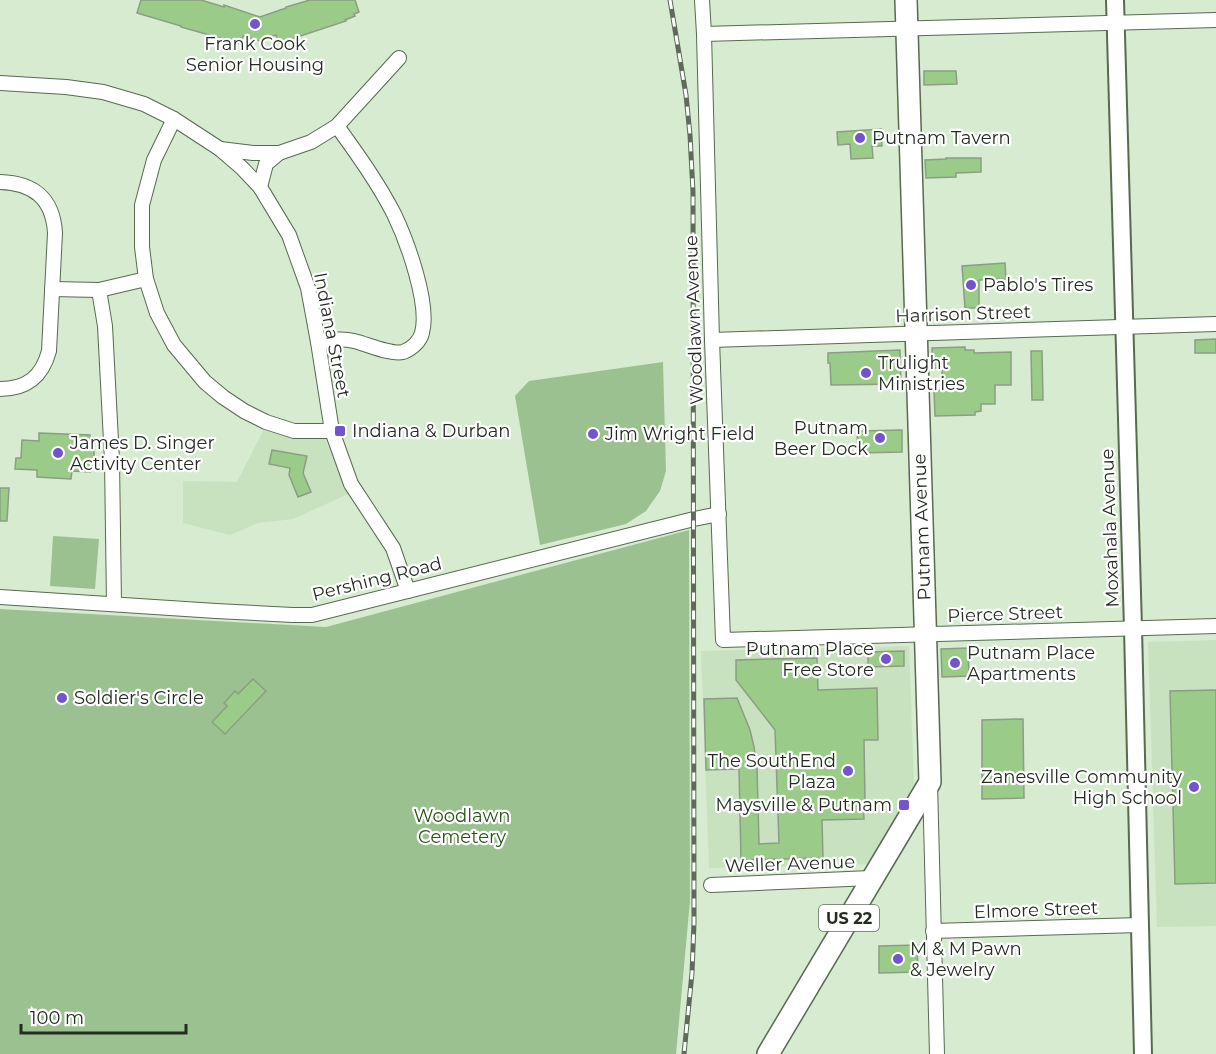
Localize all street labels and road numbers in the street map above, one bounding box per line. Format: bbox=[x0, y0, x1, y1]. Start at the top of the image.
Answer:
street label: Woodlawn Avenue bbox=[680, 235, 708, 405]
street label: Indiana Street bbox=[309, 270, 355, 400]
street label: Harrison Street bbox=[895, 301, 1031, 327]
street label: Moxahala Avenue bbox=[1096, 448, 1124, 608]
street label: Putnam Avenue bbox=[908, 453, 936, 601]
street label: Pershing Road bbox=[310, 552, 444, 606]
street label: Pierce Street bbox=[947, 601, 1063, 627]
street label: Weller Avenue bbox=[724, 851, 856, 877]
street label: Elmore Street bbox=[974, 897, 1098, 923]
road number: US 22 bbox=[819, 905, 879, 931]

